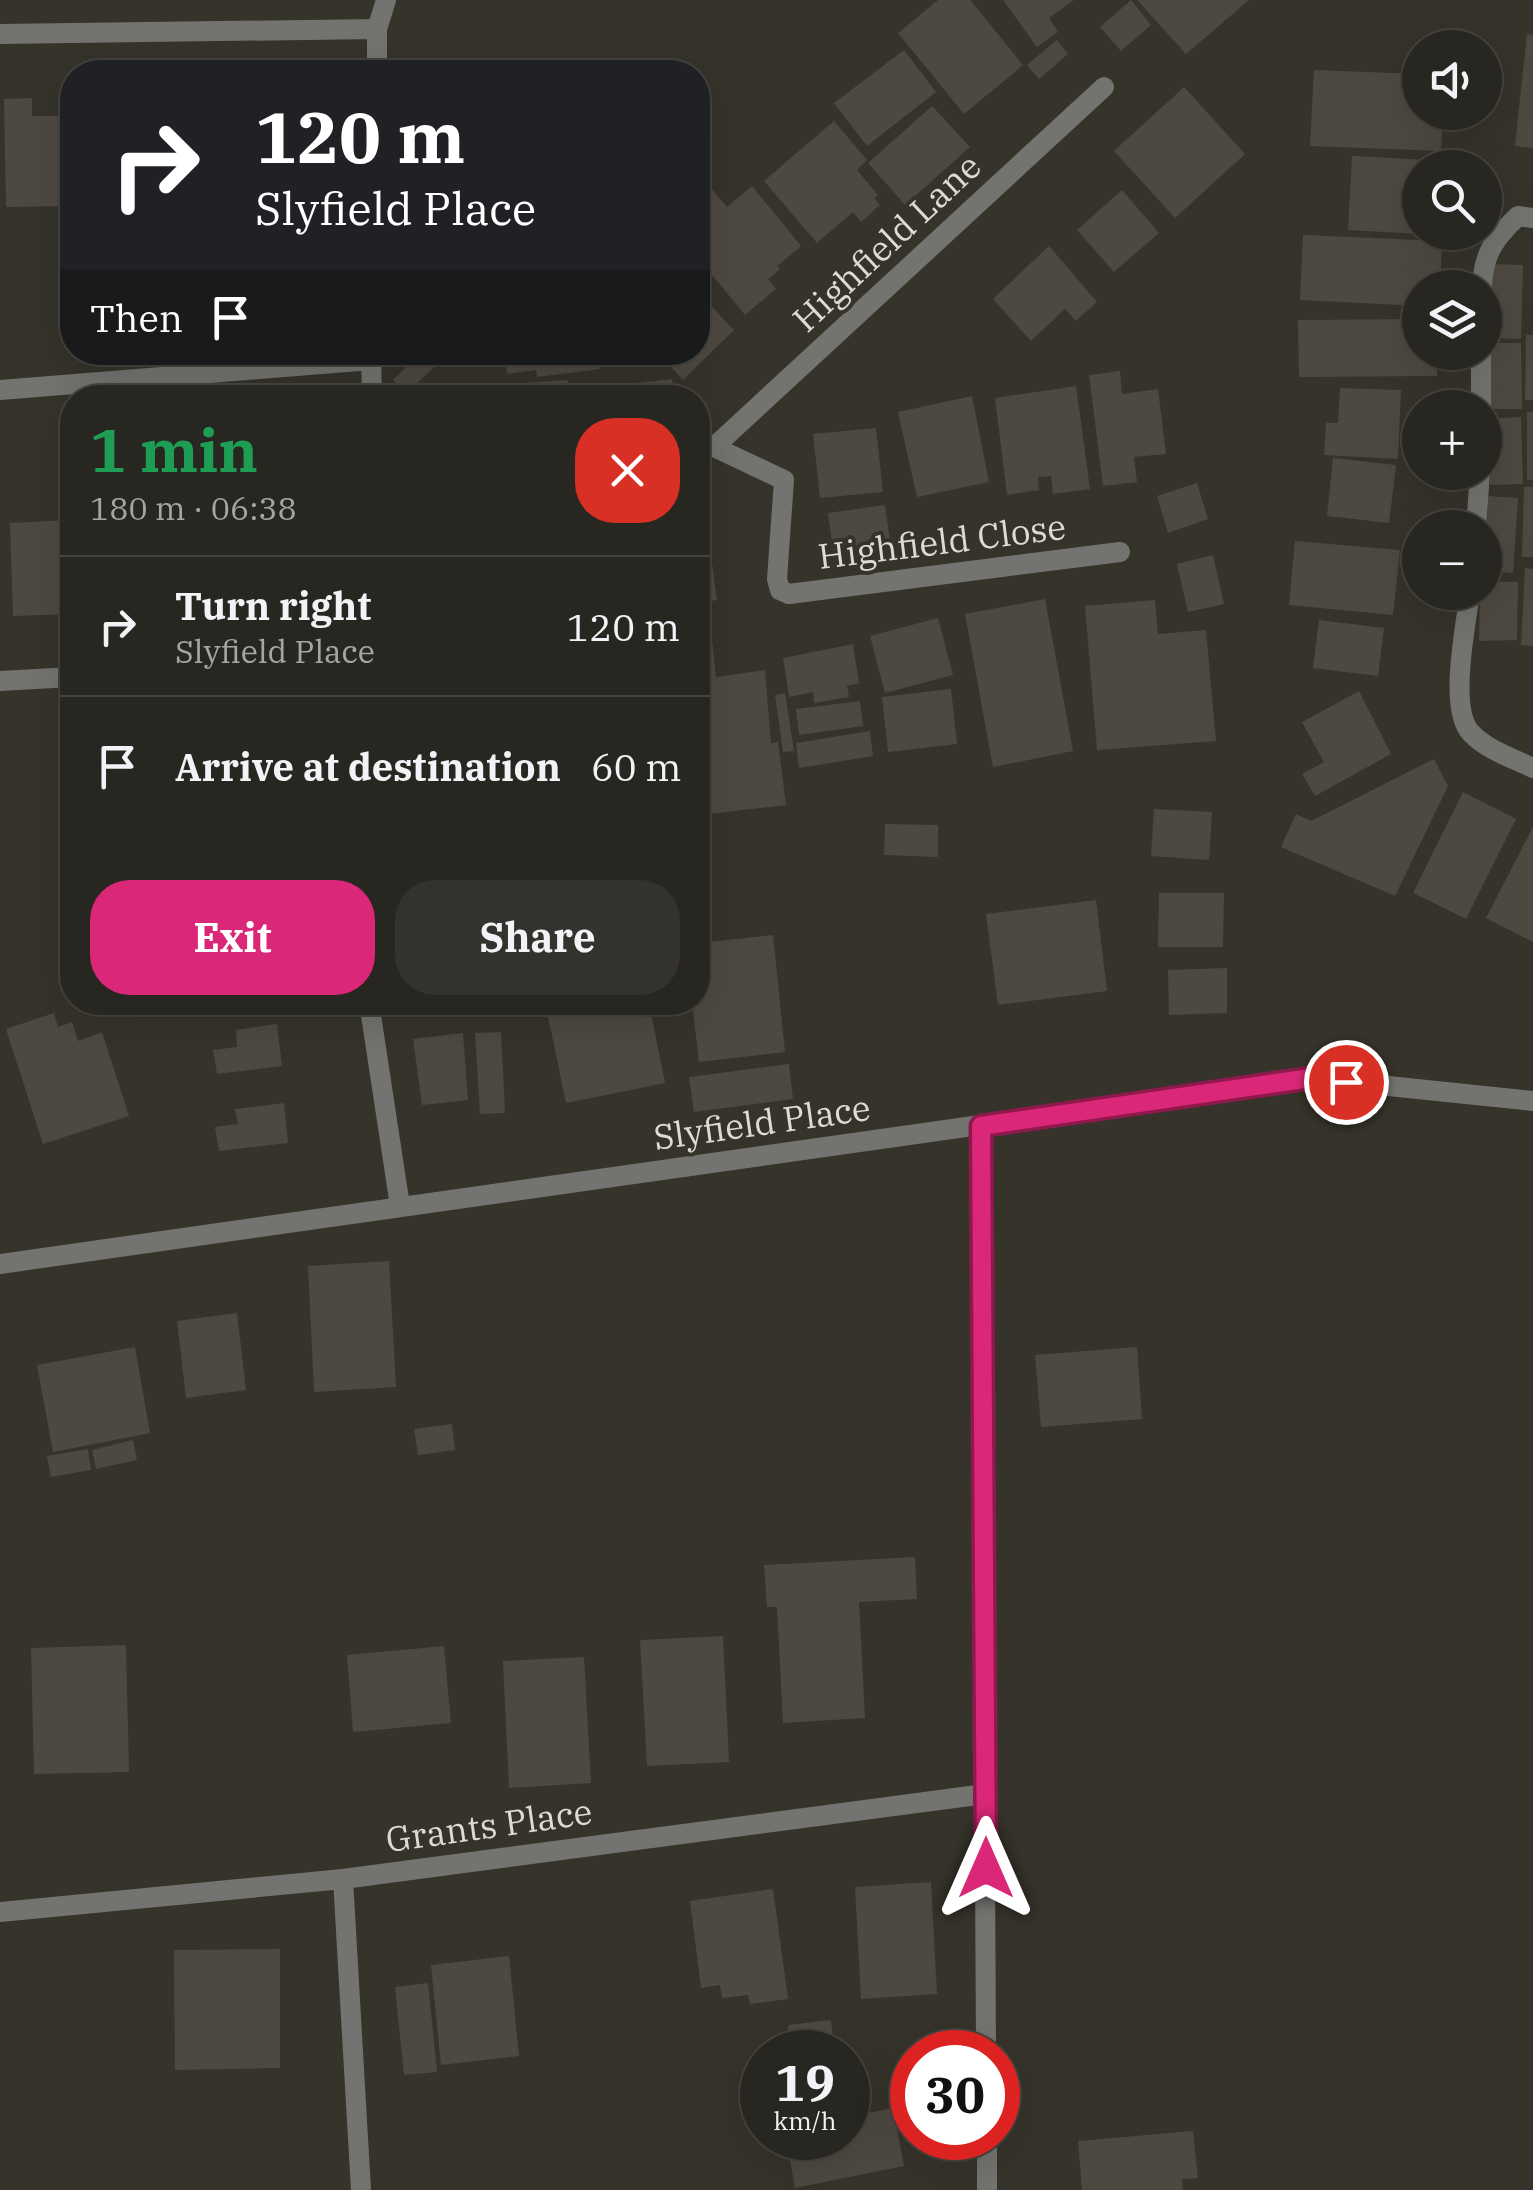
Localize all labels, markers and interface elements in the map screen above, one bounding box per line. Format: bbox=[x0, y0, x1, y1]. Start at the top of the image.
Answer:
map controls bbox=[1402, 30, 1502, 610]
button: sound bbox=[1402, 30, 1502, 130]
text: 120 m bbox=[255, 91, 465, 182]
icon: right bbox=[90, 100, 220, 230]
street label: Highfield Lane bbox=[782, 143, 990, 341]
button: search bbox=[1402, 150, 1502, 250]
text: Slyfield Place bbox=[255, 179, 536, 237]
button: layers bbox=[1402, 270, 1502, 370]
icon: arrive bbox=[203, 290, 258, 345]
text: Then bbox=[90, 293, 183, 342]
button: + bbox=[1402, 390, 1502, 490]
text: 1 min bbox=[90, 410, 258, 489]
button: close bbox=[575, 418, 680, 523]
text: 180 m · 06:38 bbox=[90, 487, 297, 529]
street label: Highfield Close bbox=[815, 503, 1068, 579]
button: − bbox=[1402, 510, 1502, 610]
text: Turn right bbox=[175, 581, 371, 630]
icon: right bbox=[90, 599, 145, 654]
text: 120 m bbox=[567, 602, 680, 651]
text: Slyfield Place bbox=[175, 630, 375, 672]
icon: arrive bbox=[90, 739, 145, 794]
text: Arrive at destination bbox=[175, 742, 561, 791]
text: 60 m bbox=[591, 742, 682, 791]
button: Exit bbox=[90, 880, 375, 995]
button: Share bbox=[395, 880, 680, 995]
pin bbox=[1304, 1040, 1389, 1125]
icon: arrive bbox=[1319, 1055, 1374, 1110]
street label: Slyfield Place bbox=[650, 1084, 873, 1160]
street label: Grants Place bbox=[383, 1788, 595, 1862]
position arrow bbox=[934, 1816, 1038, 1920]
speed limit sign: 30 bbox=[890, 2030, 1020, 2160]
text: 19 bbox=[775, 2050, 835, 2115]
text: km/h bbox=[773, 2104, 837, 2137]

